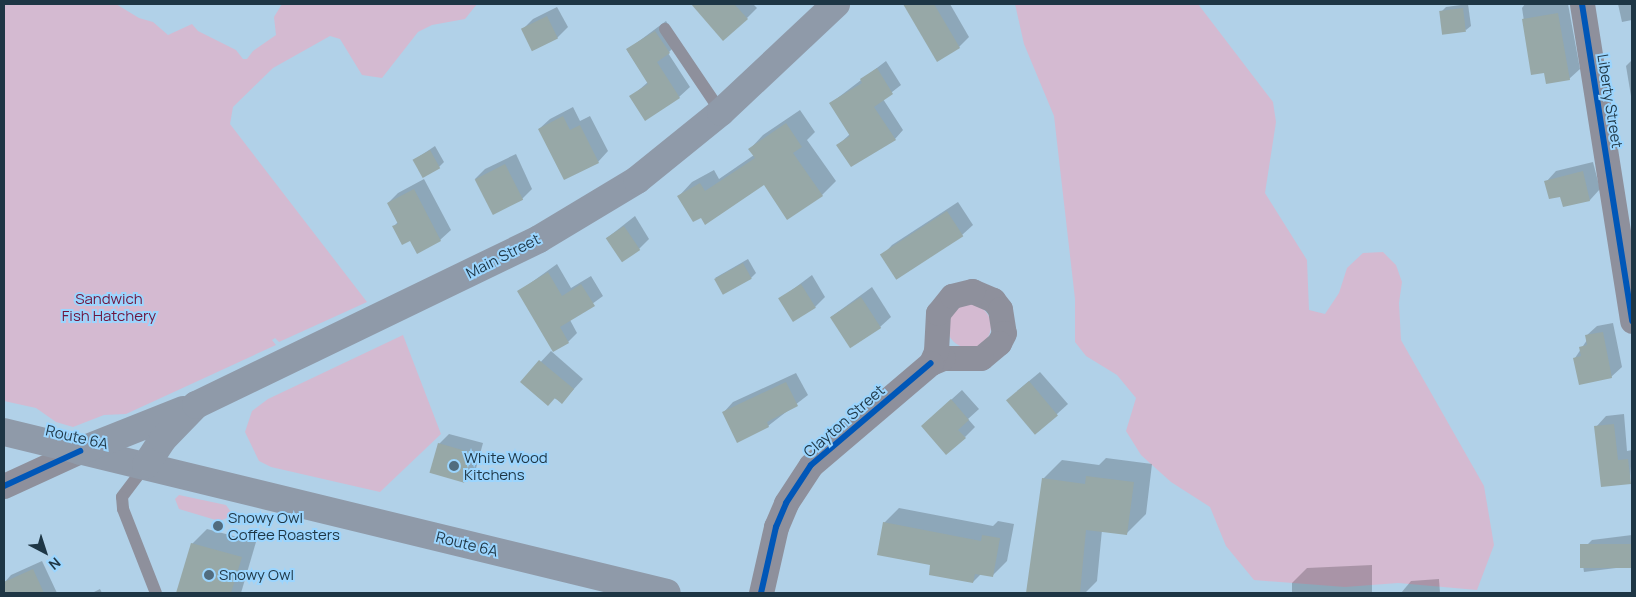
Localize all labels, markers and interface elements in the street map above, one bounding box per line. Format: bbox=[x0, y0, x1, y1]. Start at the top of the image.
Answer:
street label: Liberty Street bbox=[1594, 53, 1626, 149]
street label: Main Street bbox=[463, 230, 543, 282]
park label: Sandwich Fish Hatchery bbox=[62, 289, 156, 324]
street label: Clayton Street bbox=[800, 381, 888, 461]
street label: Route 6A bbox=[44, 421, 110, 453]
place label: White Wood Kitchens bbox=[464, 448, 548, 483]
marker: White Wood Kitchens bbox=[448, 460, 460, 472]
place label: Snowy Owl Coffee Roasters bbox=[228, 508, 340, 543]
marker: Snowy Owl Coffee Roasters bbox=[212, 520, 224, 532]
north arrow bbox=[20, 527, 70, 577]
street label: Route 6A bbox=[434, 528, 500, 560]
text: N bbox=[45, 553, 65, 574]
place label: Snowy Owl bbox=[219, 566, 294, 584]
marker: Snowy Owl bbox=[203, 569, 215, 581]

